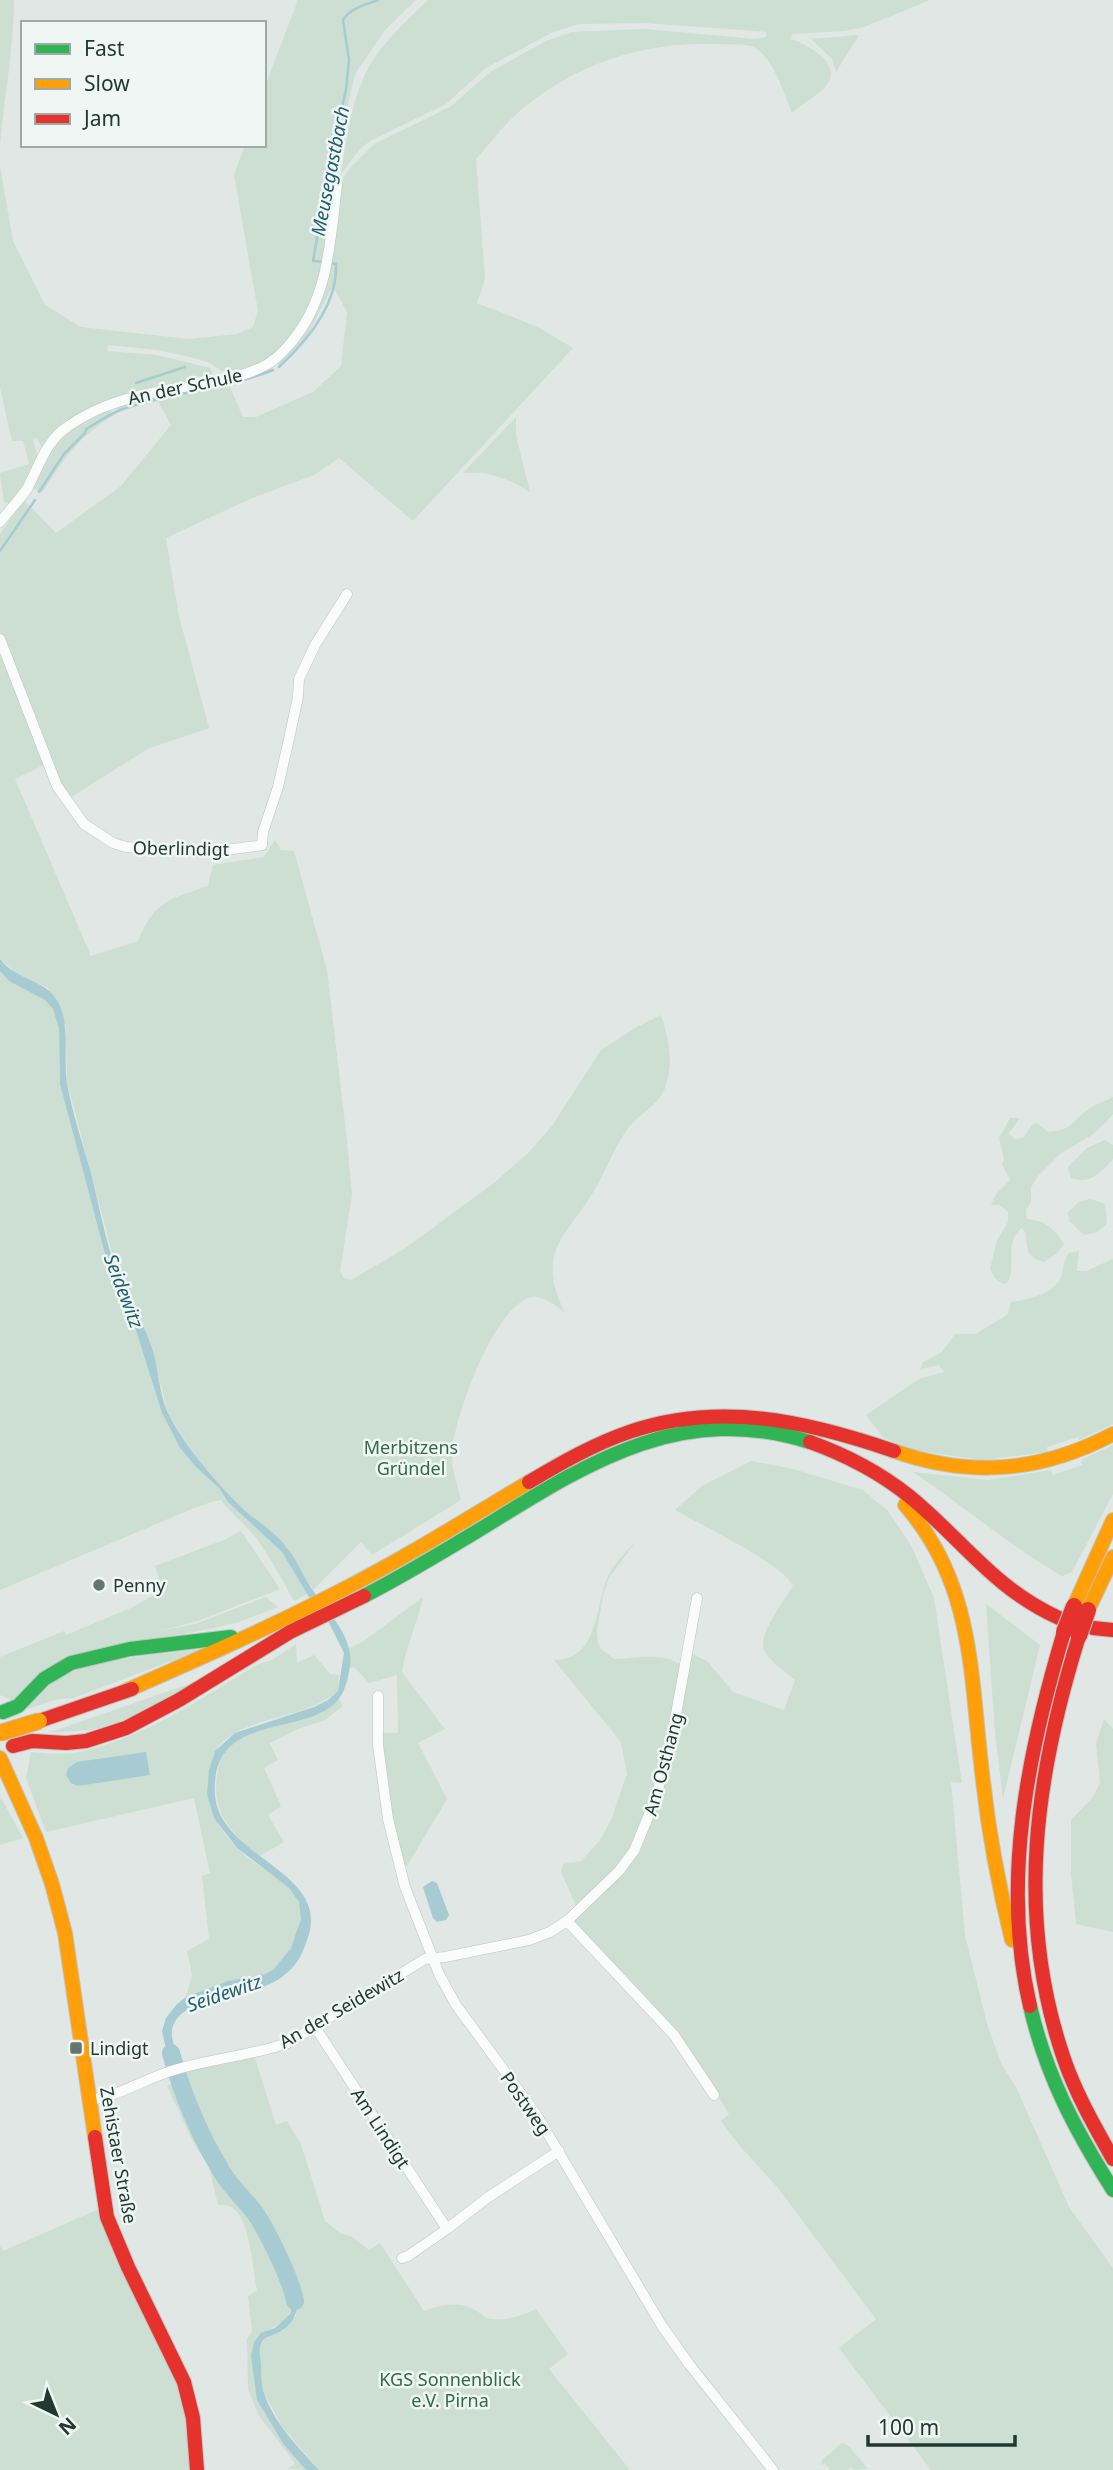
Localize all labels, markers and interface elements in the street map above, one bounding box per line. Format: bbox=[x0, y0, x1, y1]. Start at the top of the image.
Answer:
legend bbox=[21, 21, 266, 147]
text: Fast bbox=[84, 34, 125, 62]
text: Slow bbox=[84, 69, 130, 97]
text: Jam bbox=[82, 104, 121, 132]
water label: Meusegastbach bbox=[305, 104, 355, 238]
street label: An der Schule bbox=[126, 362, 244, 410]
street label: Oberlindigt bbox=[133, 835, 230, 861]
water label: Seidewitz bbox=[98, 1250, 150, 1332]
park label: Merbitzens Gründel bbox=[364, 1435, 458, 1480]
place label: Penny bbox=[113, 1573, 166, 1597]
marker: Penny bbox=[91, 1577, 107, 1593]
street label: Am Osthang bbox=[638, 1710, 688, 1818]
street label: An der Seidewitz bbox=[274, 1963, 408, 2053]
water label: Seidewitz bbox=[183, 1968, 265, 2018]
place label: Lindigt bbox=[90, 2036, 149, 2060]
marker: Lindigt bbox=[68, 2040, 84, 2056]
street label: Postweg bbox=[495, 2067, 557, 2139]
street label: Am Lindigt bbox=[346, 2083, 416, 2173]
street label: Zehistaer Straße bbox=[95, 2085, 143, 2225]
park label: KGS Sonnenblick e.V. Pirna bbox=[379, 2367, 521, 2412]
north arrow bbox=[21, 2379, 91, 2449]
scale bar bbox=[868, 2404, 1015, 2448]
text: N bbox=[53, 2412, 82, 2441]
text: 100 m bbox=[878, 2413, 939, 2441]

